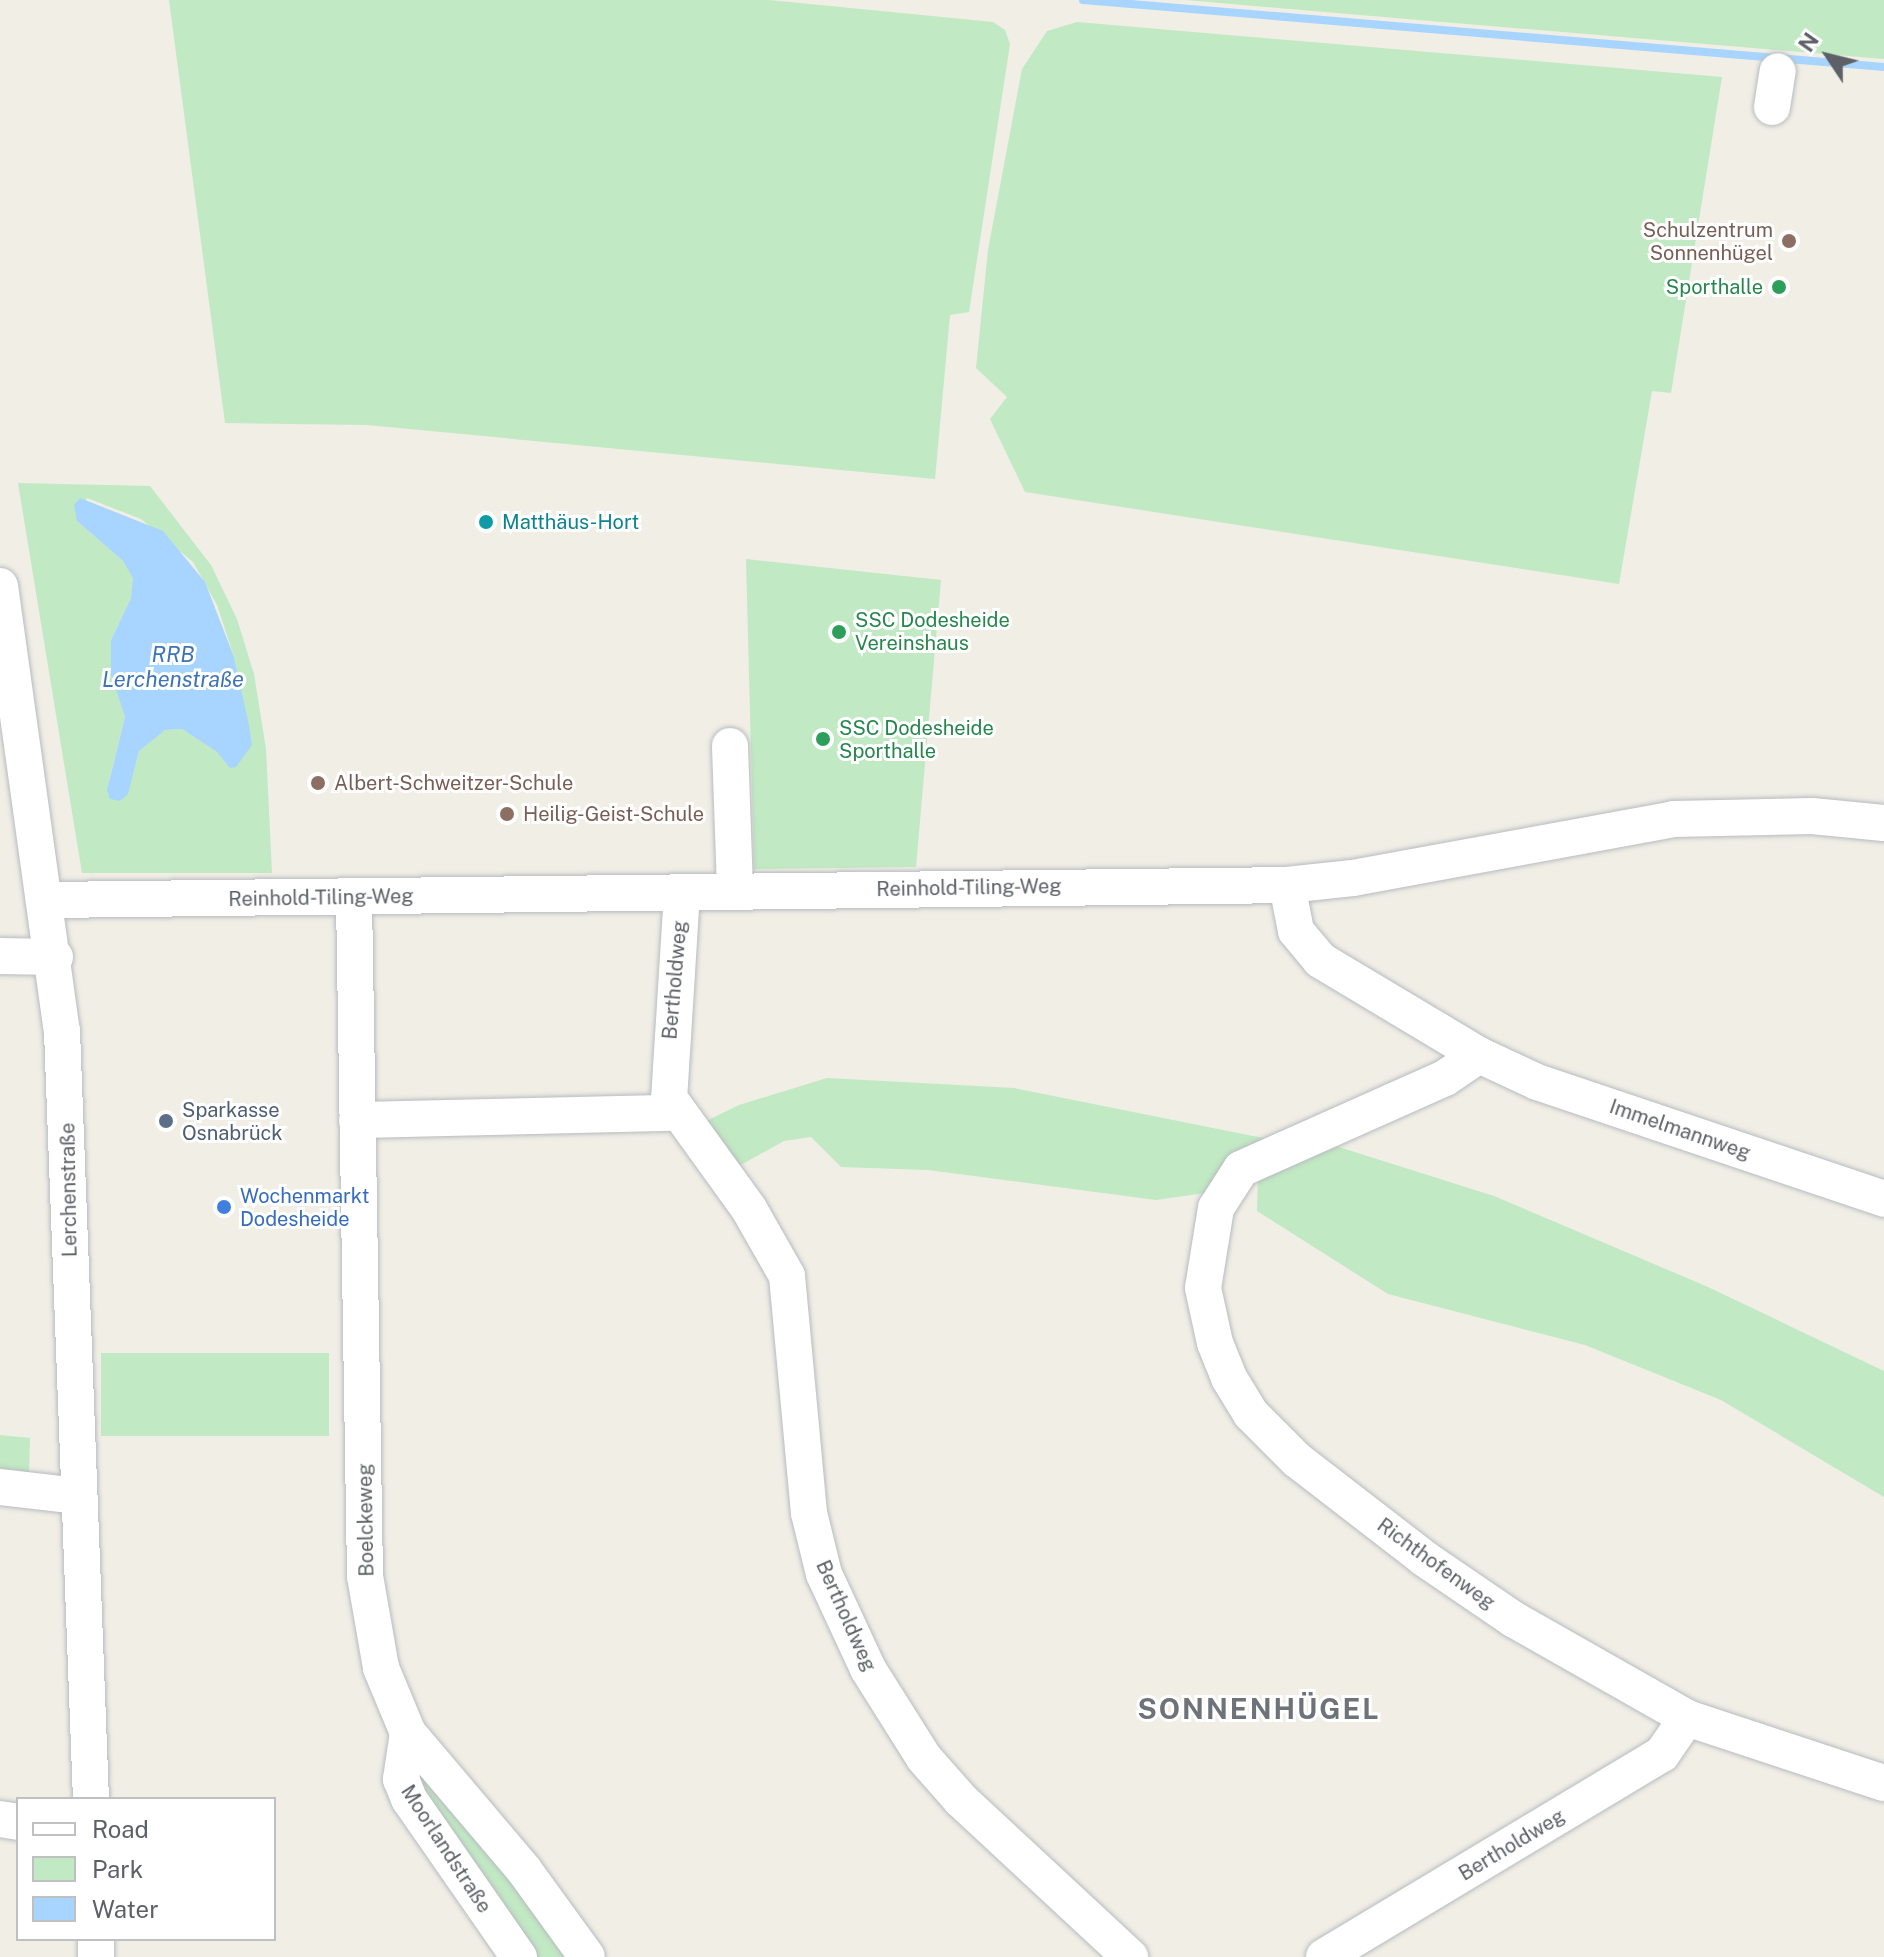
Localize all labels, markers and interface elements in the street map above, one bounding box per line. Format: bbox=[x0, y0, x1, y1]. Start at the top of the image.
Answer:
north arrow bbox=[1788, 16, 1868, 96]
text: N bbox=[1793, 28, 1824, 57]
place label: Schulzentrum Sonnenhügel bbox=[1643, 218, 1773, 265]
marker: Schulzentrum Sonnenhügel bbox=[1780, 232, 1798, 250]
place label: Sporthalle bbox=[1666, 275, 1763, 299]
marker: Sporthalle bbox=[1770, 278, 1788, 296]
place label: Matthäus-Hort bbox=[502, 510, 639, 534]
marker: Matthäus-Hort bbox=[477, 513, 495, 531]
place label: SSC Dodesheide Vereinshaus bbox=[855, 608, 1010, 655]
marker: SSC Dodesheide Vereinshaus bbox=[830, 623, 848, 641]
water label: RRB Lerchenstraße bbox=[102, 641, 244, 692]
place label: SSC Dodesheide Sporthalle bbox=[839, 716, 994, 763]
marker: SSC Dodesheide Sporthalle bbox=[814, 730, 832, 748]
place label: Albert-Schweitzer-Schule bbox=[334, 771, 573, 795]
marker: Albert-Schweitzer-Schule bbox=[309, 774, 327, 792]
place label: Heilig-Geist-Schule bbox=[523, 802, 704, 826]
marker: Heilig-Geist-Schule bbox=[498, 805, 516, 823]
street label: Reinhold-Tiling-Weg bbox=[876, 874, 1062, 902]
street label: Reinhold-Tiling-Weg bbox=[228, 884, 414, 912]
street label: Bertholdweg bbox=[658, 919, 692, 1041]
street label: Immelmannweg bbox=[1606, 1095, 1754, 1165]
place label: Sparkasse Osnabrück bbox=[182, 1098, 283, 1145]
marker: Sparkasse Osnabrück bbox=[157, 1112, 175, 1130]
street label: Lerchenstraße bbox=[56, 1123, 82, 1257]
place label: Wochenmarkt Dodesheide bbox=[240, 1184, 369, 1231]
marker: Wochenmarkt Dodesheide bbox=[215, 1198, 233, 1216]
street label: Boelckeweg bbox=[353, 1463, 379, 1577]
street label: Richthofenweg bbox=[1372, 1513, 1500, 1615]
street label: Bertholdweg bbox=[811, 1557, 881, 1675]
district label: SONNENHÜGEL bbox=[1138, 1692, 1380, 1726]
street label: Moorlandstraße bbox=[396, 1780, 496, 1918]
legend bbox=[16, 1797, 276, 1941]
street label: Bertholdweg bbox=[1455, 1804, 1569, 1886]
text: Road bbox=[92, 1815, 149, 1843]
text: Park bbox=[92, 1855, 143, 1883]
text: Water bbox=[92, 1895, 159, 1923]

